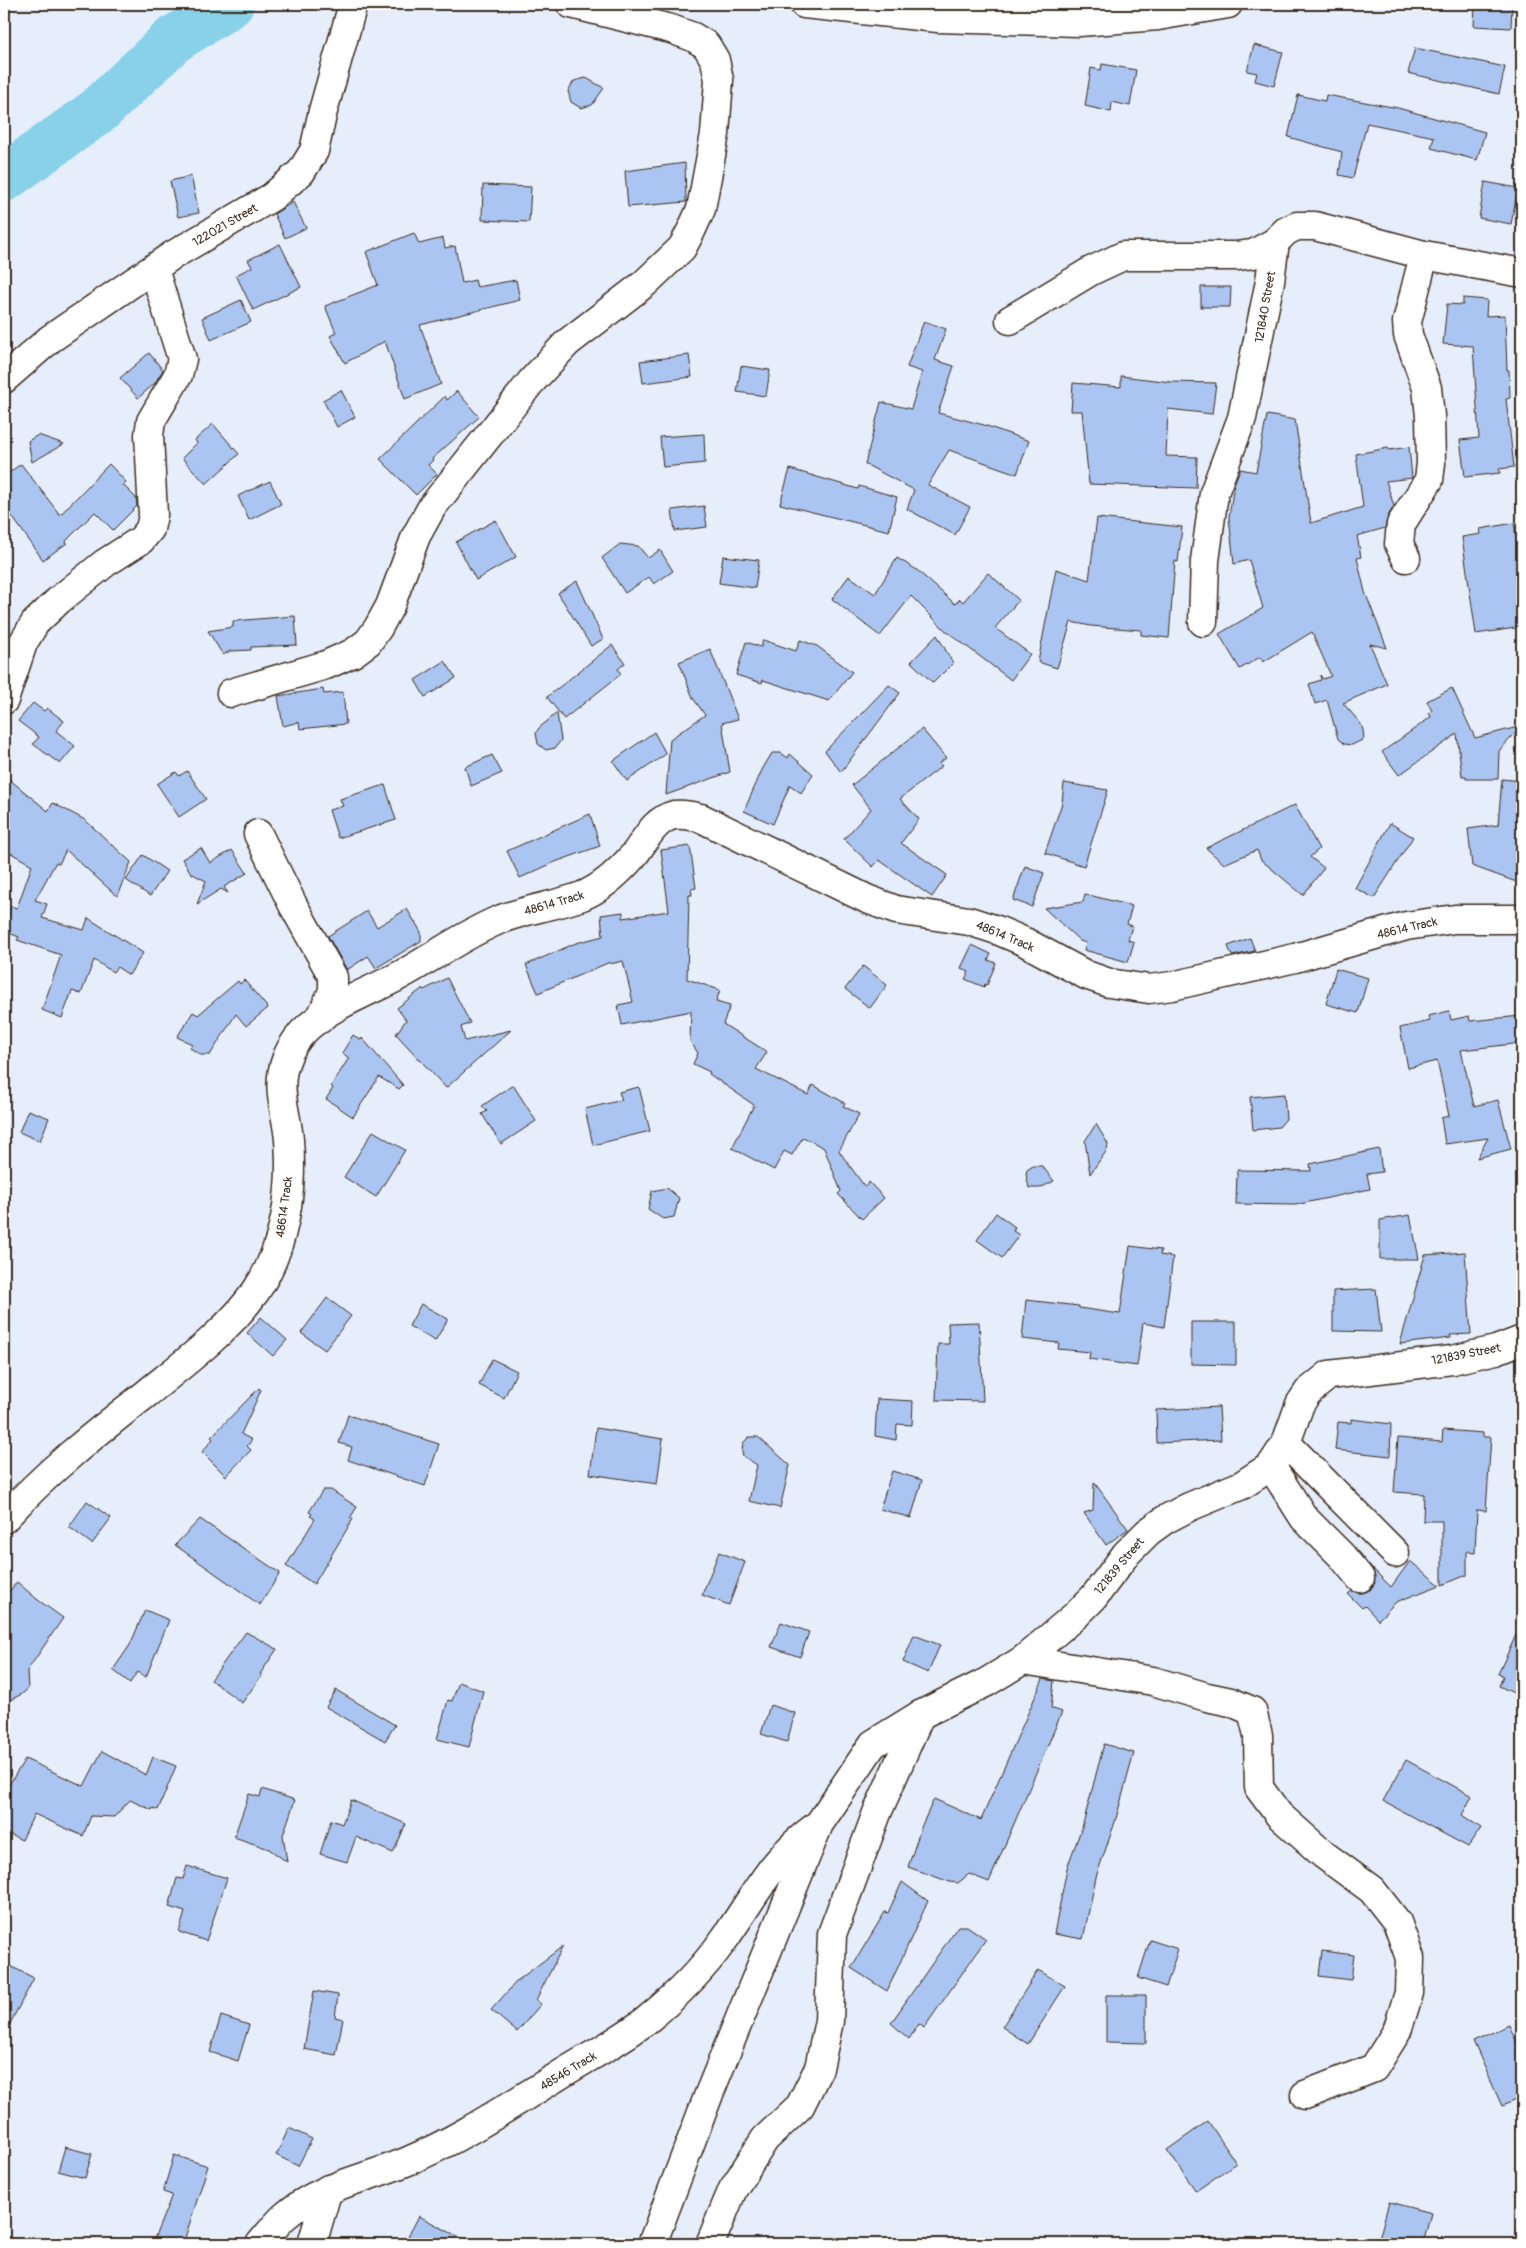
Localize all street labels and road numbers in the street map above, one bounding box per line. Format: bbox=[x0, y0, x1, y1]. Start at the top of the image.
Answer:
street label: 122021 Street bbox=[190, 201, 261, 250]
street label: 121840 Street bbox=[1252, 270, 1279, 344]
street label: 48614 Track bbox=[523, 888, 586, 919]
street label: 48614 Track bbox=[1375, 914, 1439, 943]
street label: 48614 Track bbox=[974, 918, 1036, 955]
street label: 48614 Track bbox=[273, 1176, 296, 1239]
street label: 121839 Street bbox=[1430, 1340, 1502, 1369]
street label: 121839 Street bbox=[1091, 1535, 1148, 1598]
street label: 48546 Track bbox=[537, 2049, 599, 2094]

